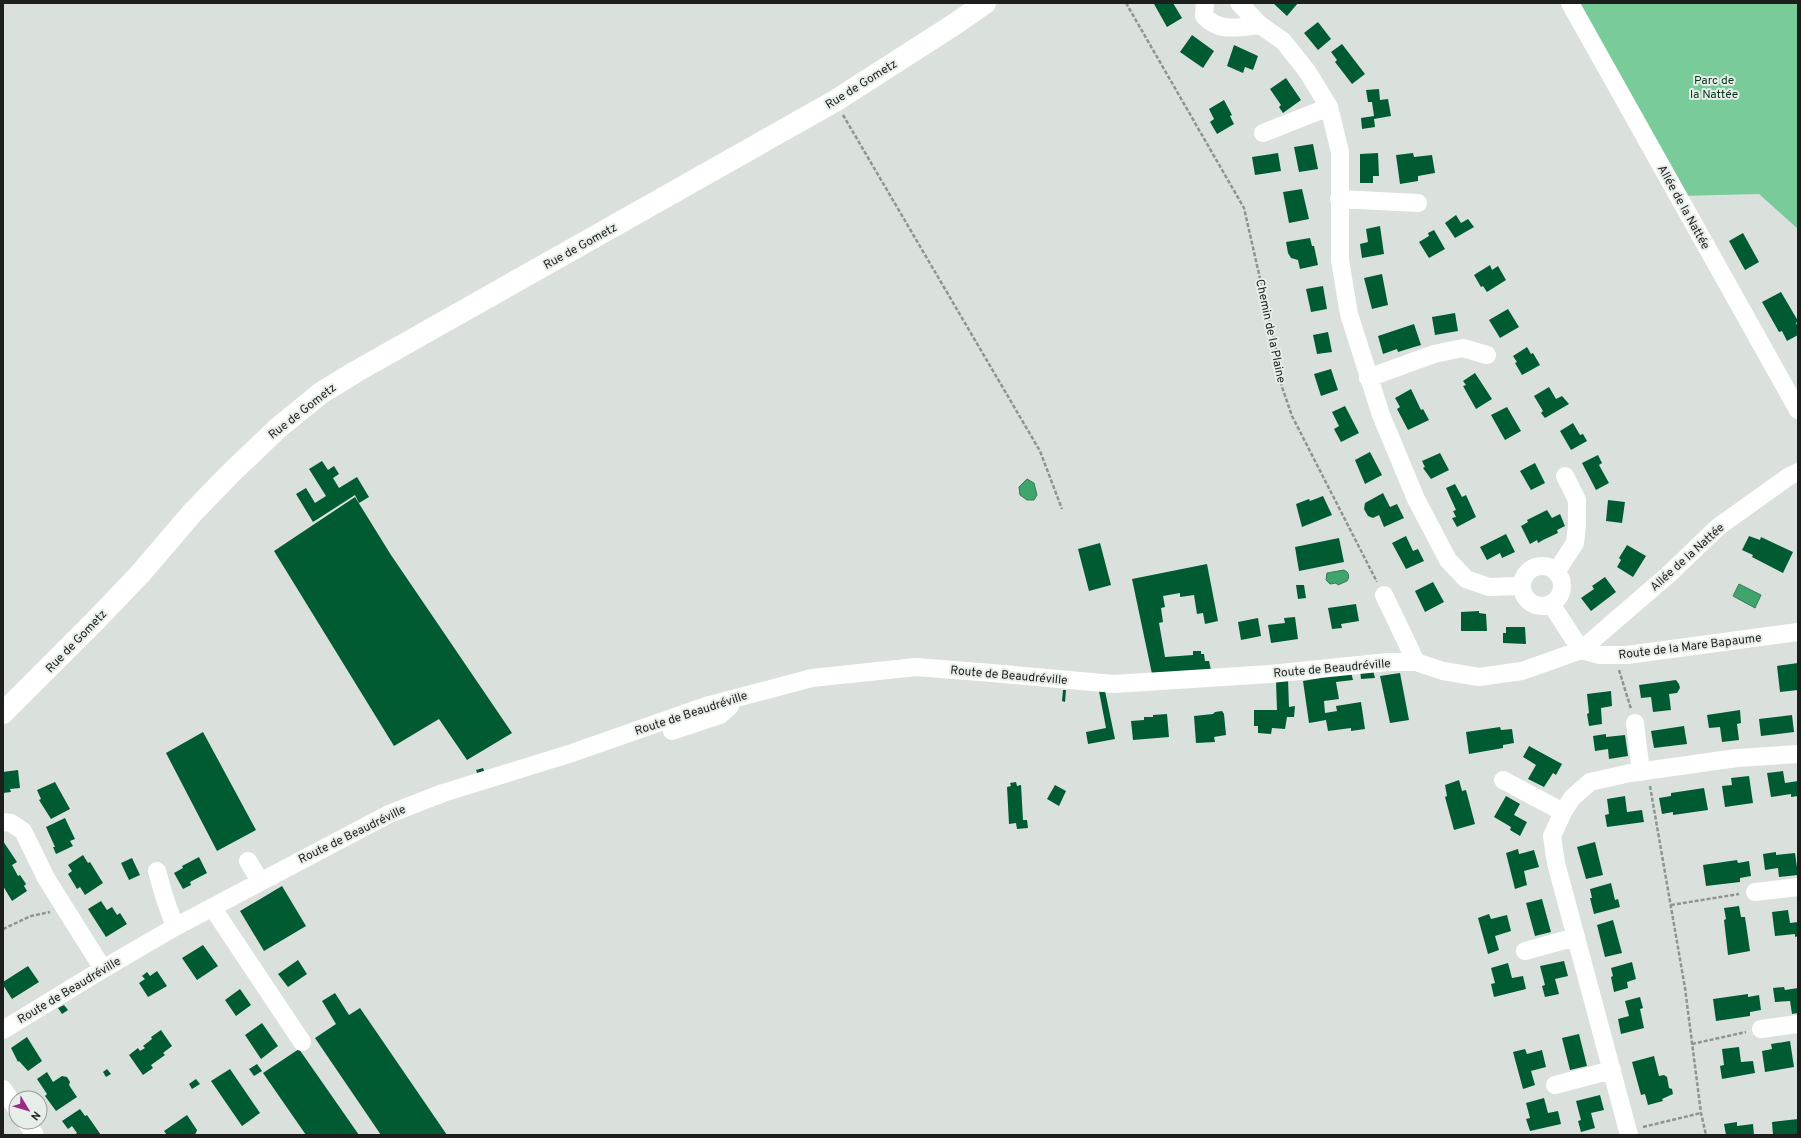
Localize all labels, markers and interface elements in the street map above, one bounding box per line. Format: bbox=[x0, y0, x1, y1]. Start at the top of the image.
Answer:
street label: Rue de Gometz bbox=[823, 56, 900, 113]
park label: Parc de la Nattée bbox=[1690, 73, 1738, 103]
street label: Allée de la Nattée bbox=[1653, 162, 1713, 253]
street label: Rue de Gometz bbox=[541, 220, 620, 274]
street label: Chemin de la Plaine bbox=[1251, 278, 1289, 385]
street label: Rue de Gometz bbox=[265, 380, 340, 443]
street label: Allée de la Nattée bbox=[1647, 520, 1728, 595]
street label: Rue de Gometz bbox=[43, 607, 111, 677]
street label: Route de la Mare Bapaume bbox=[1618, 630, 1762, 664]
street label: Route de Beaudréville bbox=[1273, 656, 1391, 682]
street label: Route de Beaudréville bbox=[950, 663, 1068, 689]
street label: Route de Beaudréville bbox=[633, 688, 750, 740]
street label: Route de Beaudréville bbox=[296, 802, 409, 868]
street label: Route de Beaudréville bbox=[15, 954, 124, 1028]
north arrow bbox=[8, 1090, 48, 1130]
text: N bbox=[27, 1108, 43, 1123]

